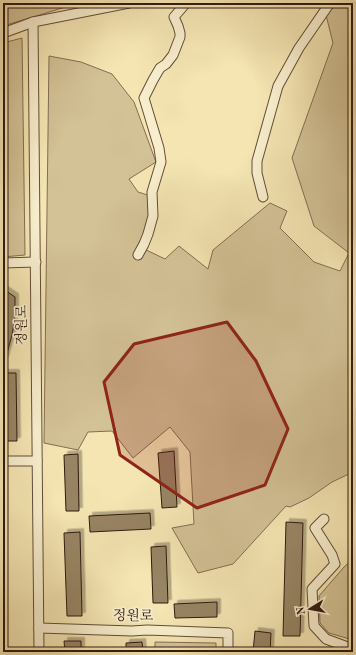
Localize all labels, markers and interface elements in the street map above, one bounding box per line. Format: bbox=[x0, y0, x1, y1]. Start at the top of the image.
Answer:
street label: 정원로 bbox=[14, 304, 29, 345]
north arrow bbox=[290, 589, 330, 629]
text: N bbox=[295, 605, 308, 616]
street label: 정원로 bbox=[113, 608, 154, 623]

